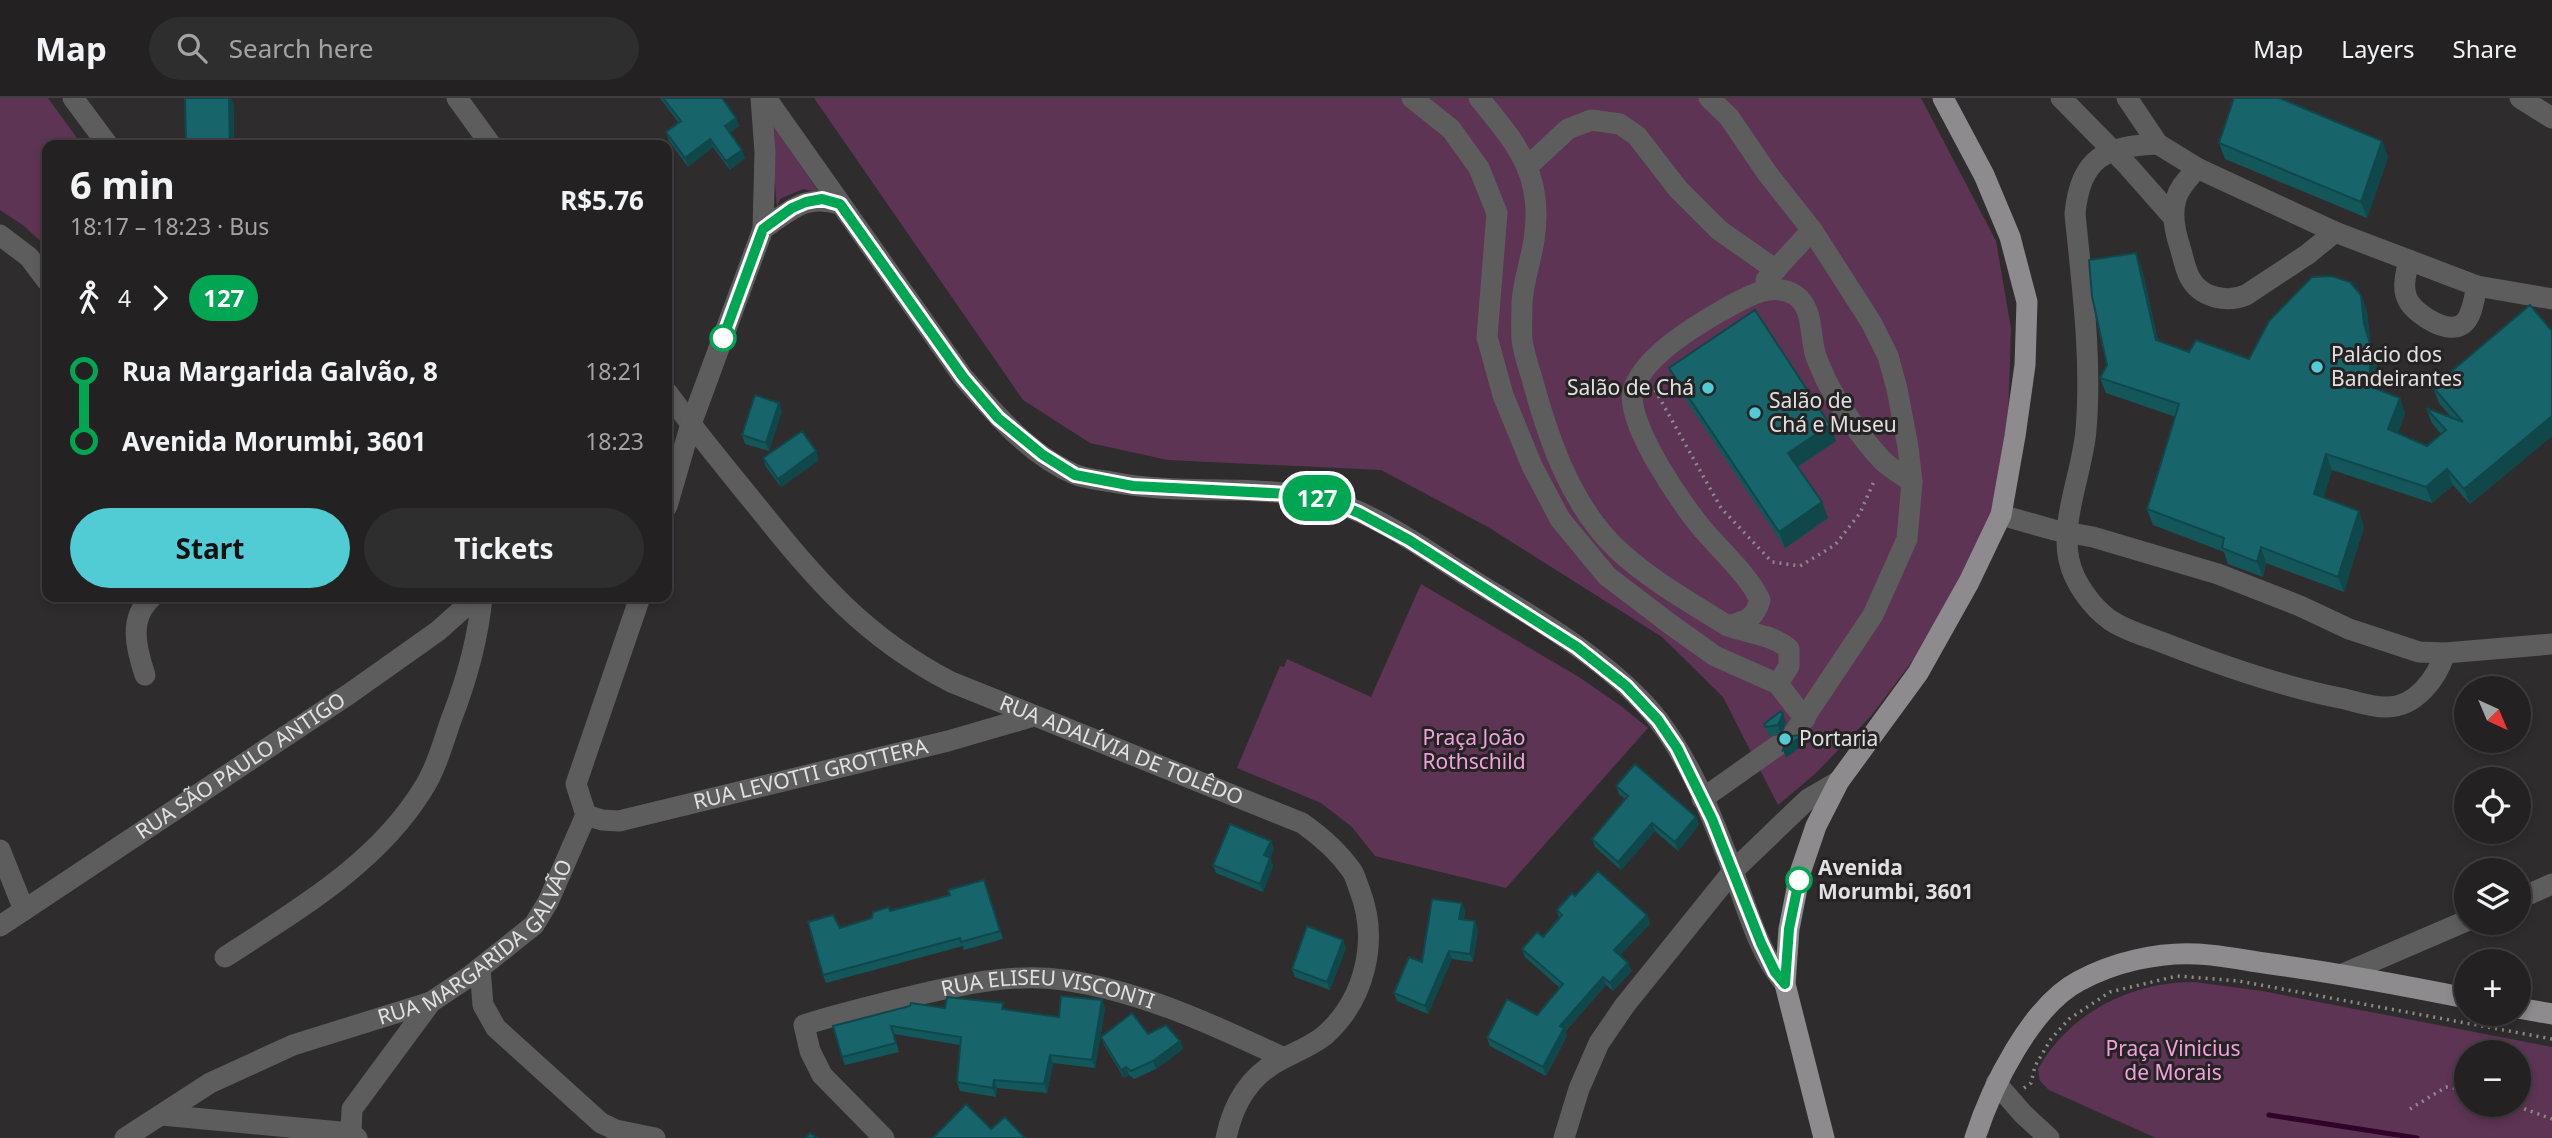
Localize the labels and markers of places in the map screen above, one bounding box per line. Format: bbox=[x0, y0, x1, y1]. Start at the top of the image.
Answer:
unlabelled marker bbox=[710, 325, 736, 351]
place label: Palácio dos Bandeirantes bbox=[2331, 340, 2462, 392]
marker: Palácio dos Bandeirantes bbox=[2309, 359, 2325, 375]
place label: Salão de Chá bbox=[1567, 373, 1694, 401]
marker: Salão de Chá bbox=[1700, 380, 1716, 396]
place label: Salão de Chá e Museu bbox=[1769, 386, 1897, 438]
marker: Salão de Chá e Museu bbox=[1747, 405, 1763, 421]
place label: Portaria bbox=[1799, 724, 1878, 752]
marker: Portaria bbox=[1777, 731, 1793, 747]
place label: Avenida Morumbi, 3601 bbox=[1818, 853, 1973, 905]
marker: Avenida Morumbi, 3601 bbox=[1786, 867, 1812, 893]

